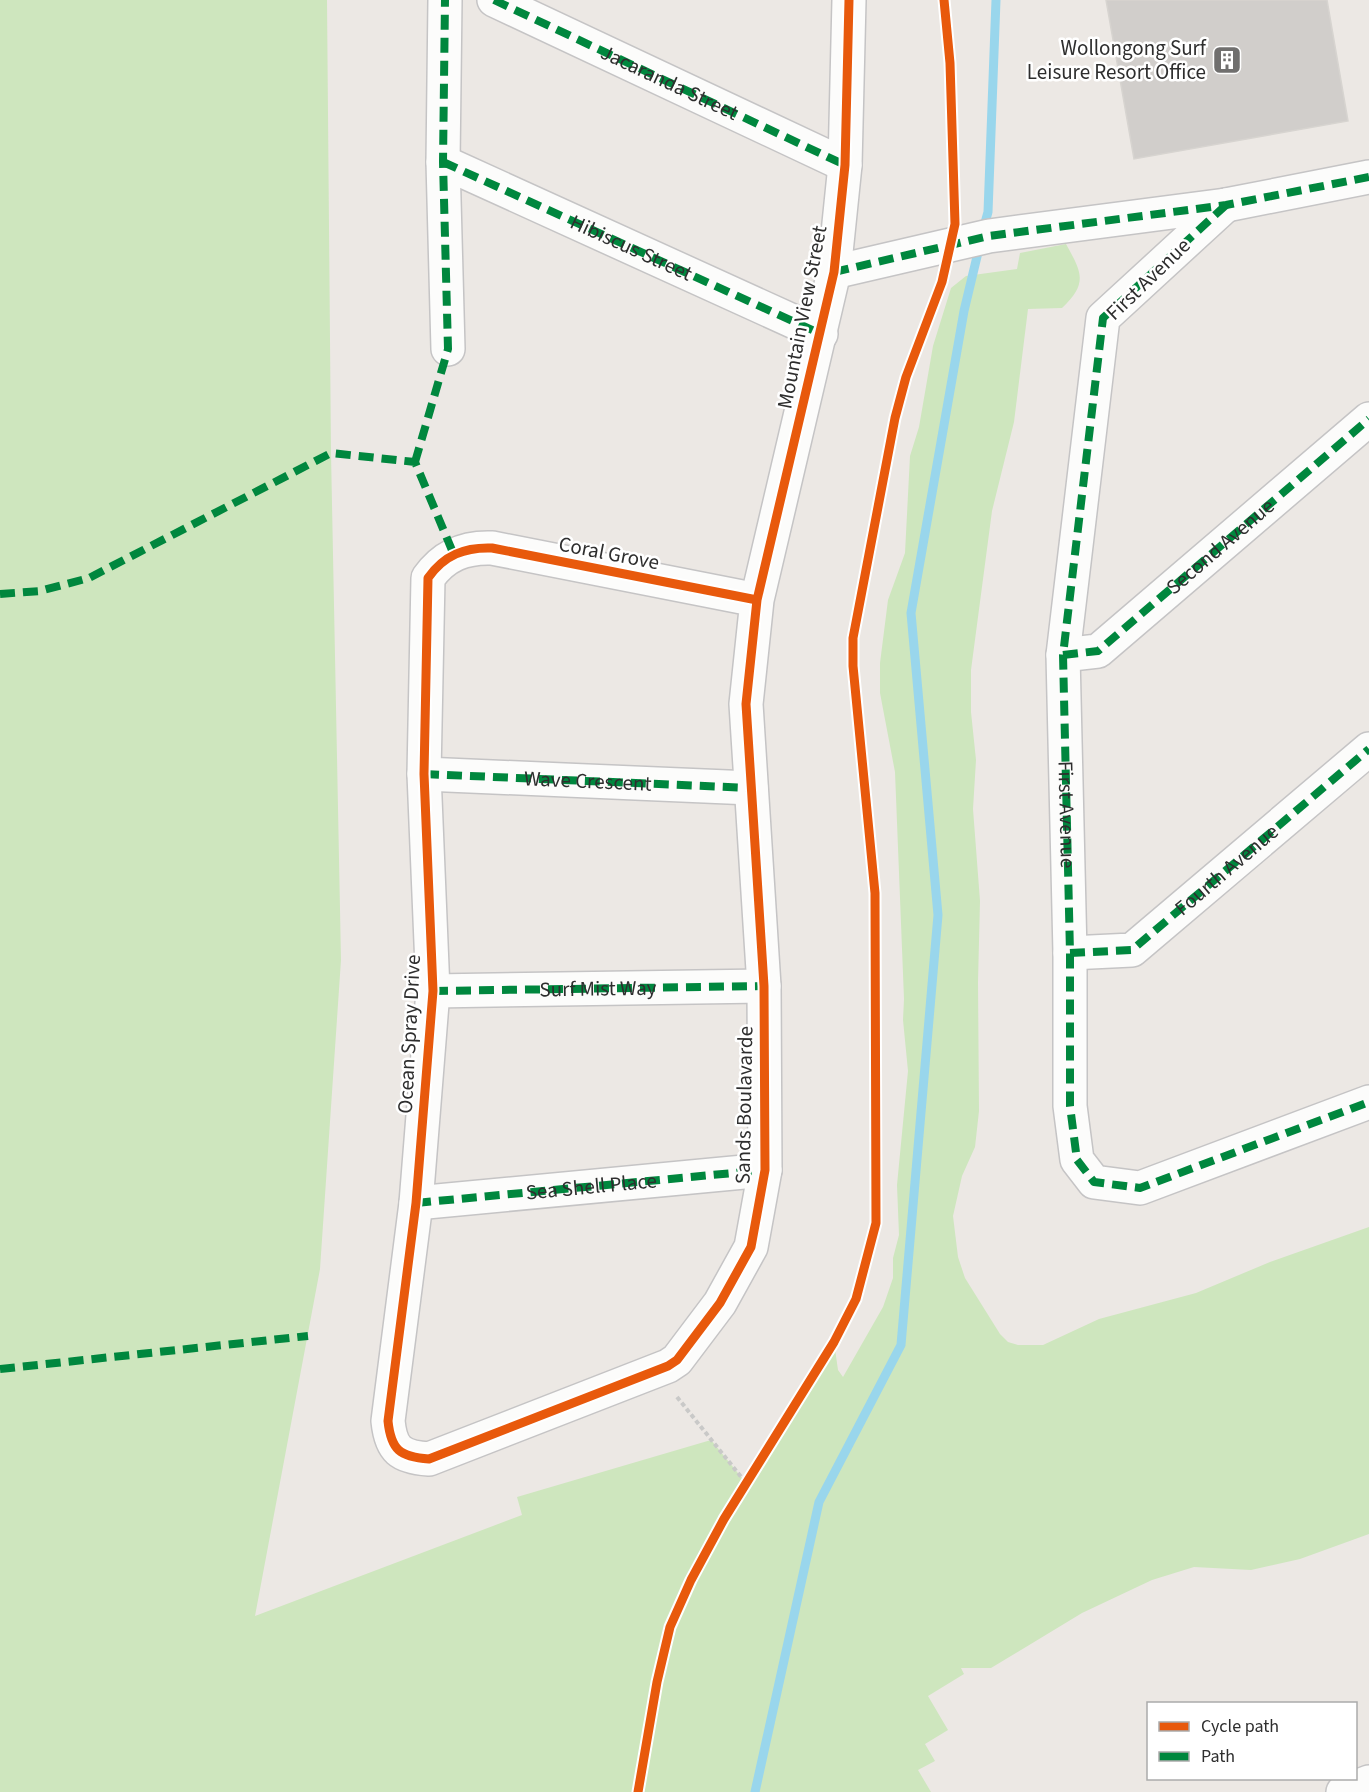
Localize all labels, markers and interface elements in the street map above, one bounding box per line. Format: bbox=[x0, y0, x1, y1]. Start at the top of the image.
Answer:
place label: Wollongong Surf Leisure Resort Office bbox=[1027, 33, 1207, 87]
street label: Jacaranda Street bbox=[596, 37, 743, 128]
building icon: Wollongong Surf Leisure Resort Office bbox=[1211, 44, 1243, 76]
street label: Hibiscus Street bbox=[566, 207, 697, 289]
street label: Mountain View Street bbox=[770, 223, 834, 411]
street label: First Avenue bbox=[1099, 231, 1197, 327]
street label: Second Avenue bbox=[1159, 491, 1281, 602]
street label: Coral Grove bbox=[556, 529, 662, 577]
street label: First Avenue bbox=[1050, 761, 1083, 869]
street label: Wave Crescent bbox=[523, 763, 652, 799]
street label: Fourth Avenue bbox=[1168, 817, 1285, 923]
street label: Ocean Spray Drive bbox=[390, 954, 428, 1114]
street label: Surf Mist Way bbox=[539, 973, 657, 1004]
street label: Sands Boulavarde bbox=[728, 1026, 760, 1184]
street label: Sea Shell Place bbox=[524, 1165, 658, 1208]
legend bbox=[1147, 1702, 1357, 1780]
text: Cycle path bbox=[1201, 1714, 1279, 1739]
text: Path bbox=[1201, 1744, 1235, 1769]

